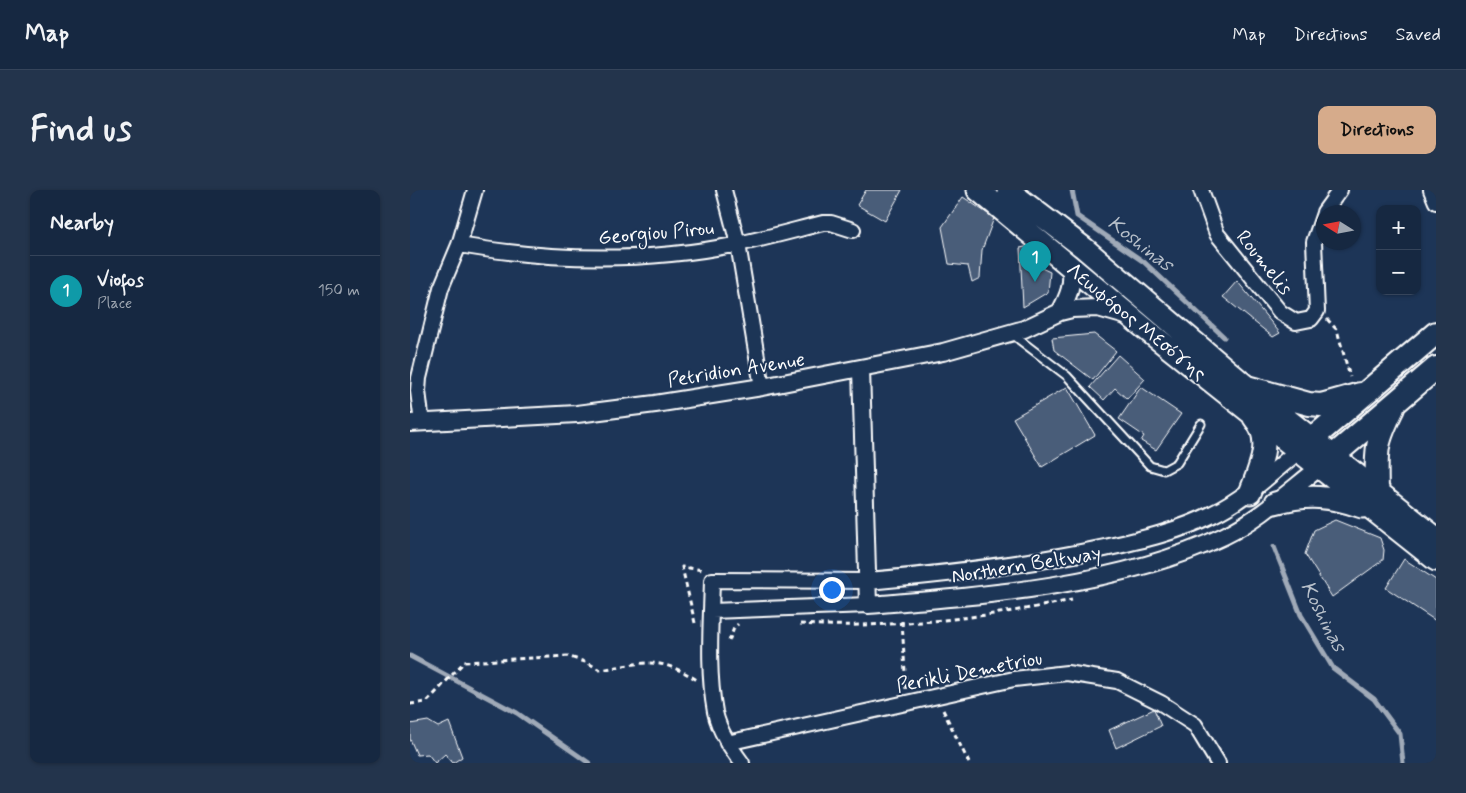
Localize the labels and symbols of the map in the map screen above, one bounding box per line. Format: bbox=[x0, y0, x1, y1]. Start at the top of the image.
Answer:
north arrow bbox=[1316, 205, 1361, 250]
water label: Koshinas bbox=[1102, 209, 1181, 280]
street label: Georgiou Pirou bbox=[597, 215, 715, 253]
street label: Roumelis bbox=[1229, 225, 1298, 301]
pin: 1 bbox=[1019, 241, 1051, 282]
street label: Λεωφόρος Μεσόγης bbox=[1060, 257, 1212, 387]
street label: Petridion Avenue bbox=[666, 346, 807, 395]
street label: Northern Beltway bbox=[949, 540, 1103, 591]
water label: Koshinas bbox=[1293, 576, 1354, 659]
your location bbox=[819, 577, 845, 603]
street label: Perikli Demetriou bbox=[894, 645, 1045, 700]

